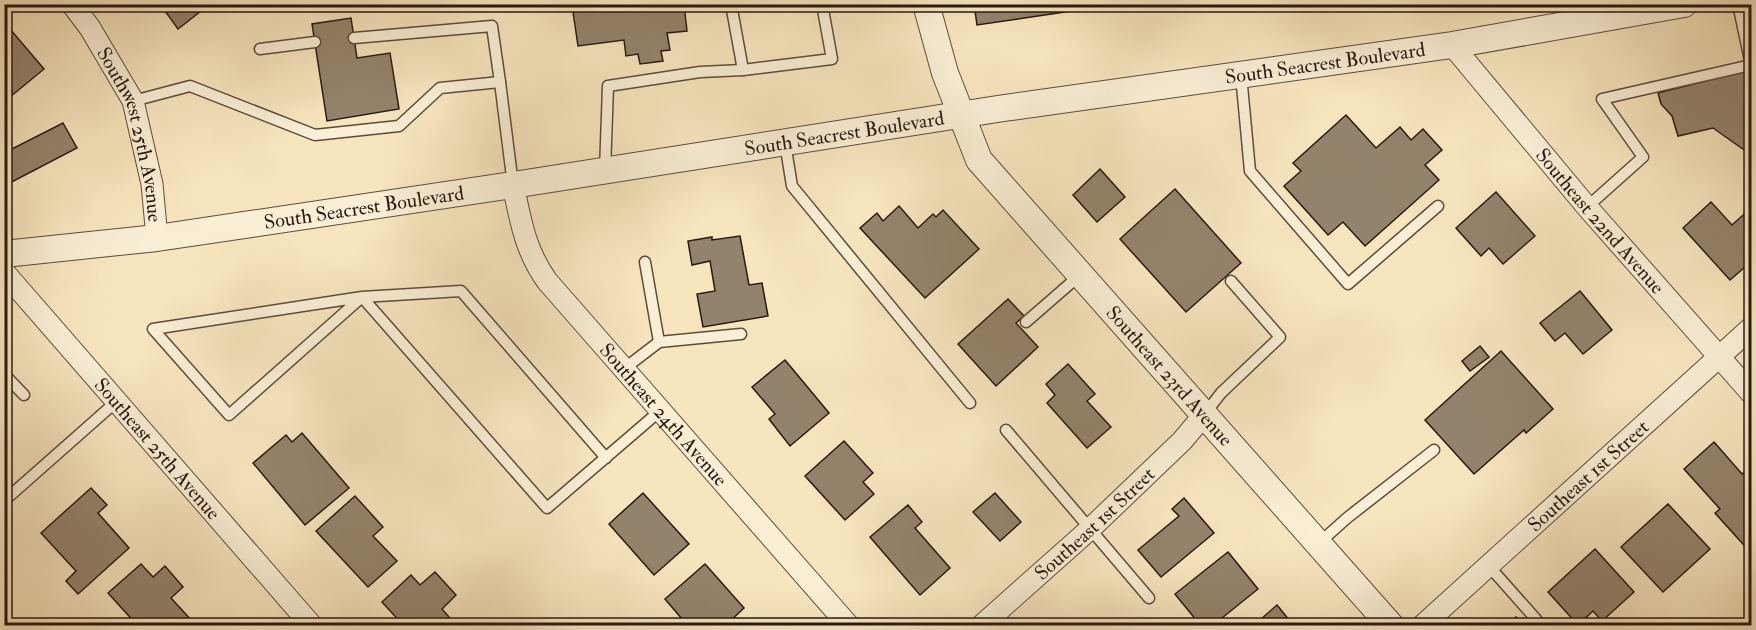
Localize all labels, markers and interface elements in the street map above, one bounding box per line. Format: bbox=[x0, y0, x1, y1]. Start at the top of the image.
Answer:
street label: South Seacrest Boulevard bbox=[1223, 37, 1427, 90]
street label: Southwest 25th Avenue bbox=[91, 43, 167, 223]
street label: South Seacrest Boulevard bbox=[743, 106, 946, 162]
street label: Southeast 22nd Avenue bbox=[1530, 143, 1670, 299]
street label: South Seacrest Boulevard bbox=[262, 180, 466, 235]
street label: Southeast 23rd Avenue bbox=[1101, 301, 1238, 452]
street label: Southeast 24th Avenue bbox=[594, 338, 733, 492]
street label: Southeast 25th Avenue bbox=[89, 373, 226, 525]
street label: Southeast 1st Street bbox=[1522, 414, 1655, 537]
street label: Southeast 1st Street bbox=[1029, 461, 1161, 586]

